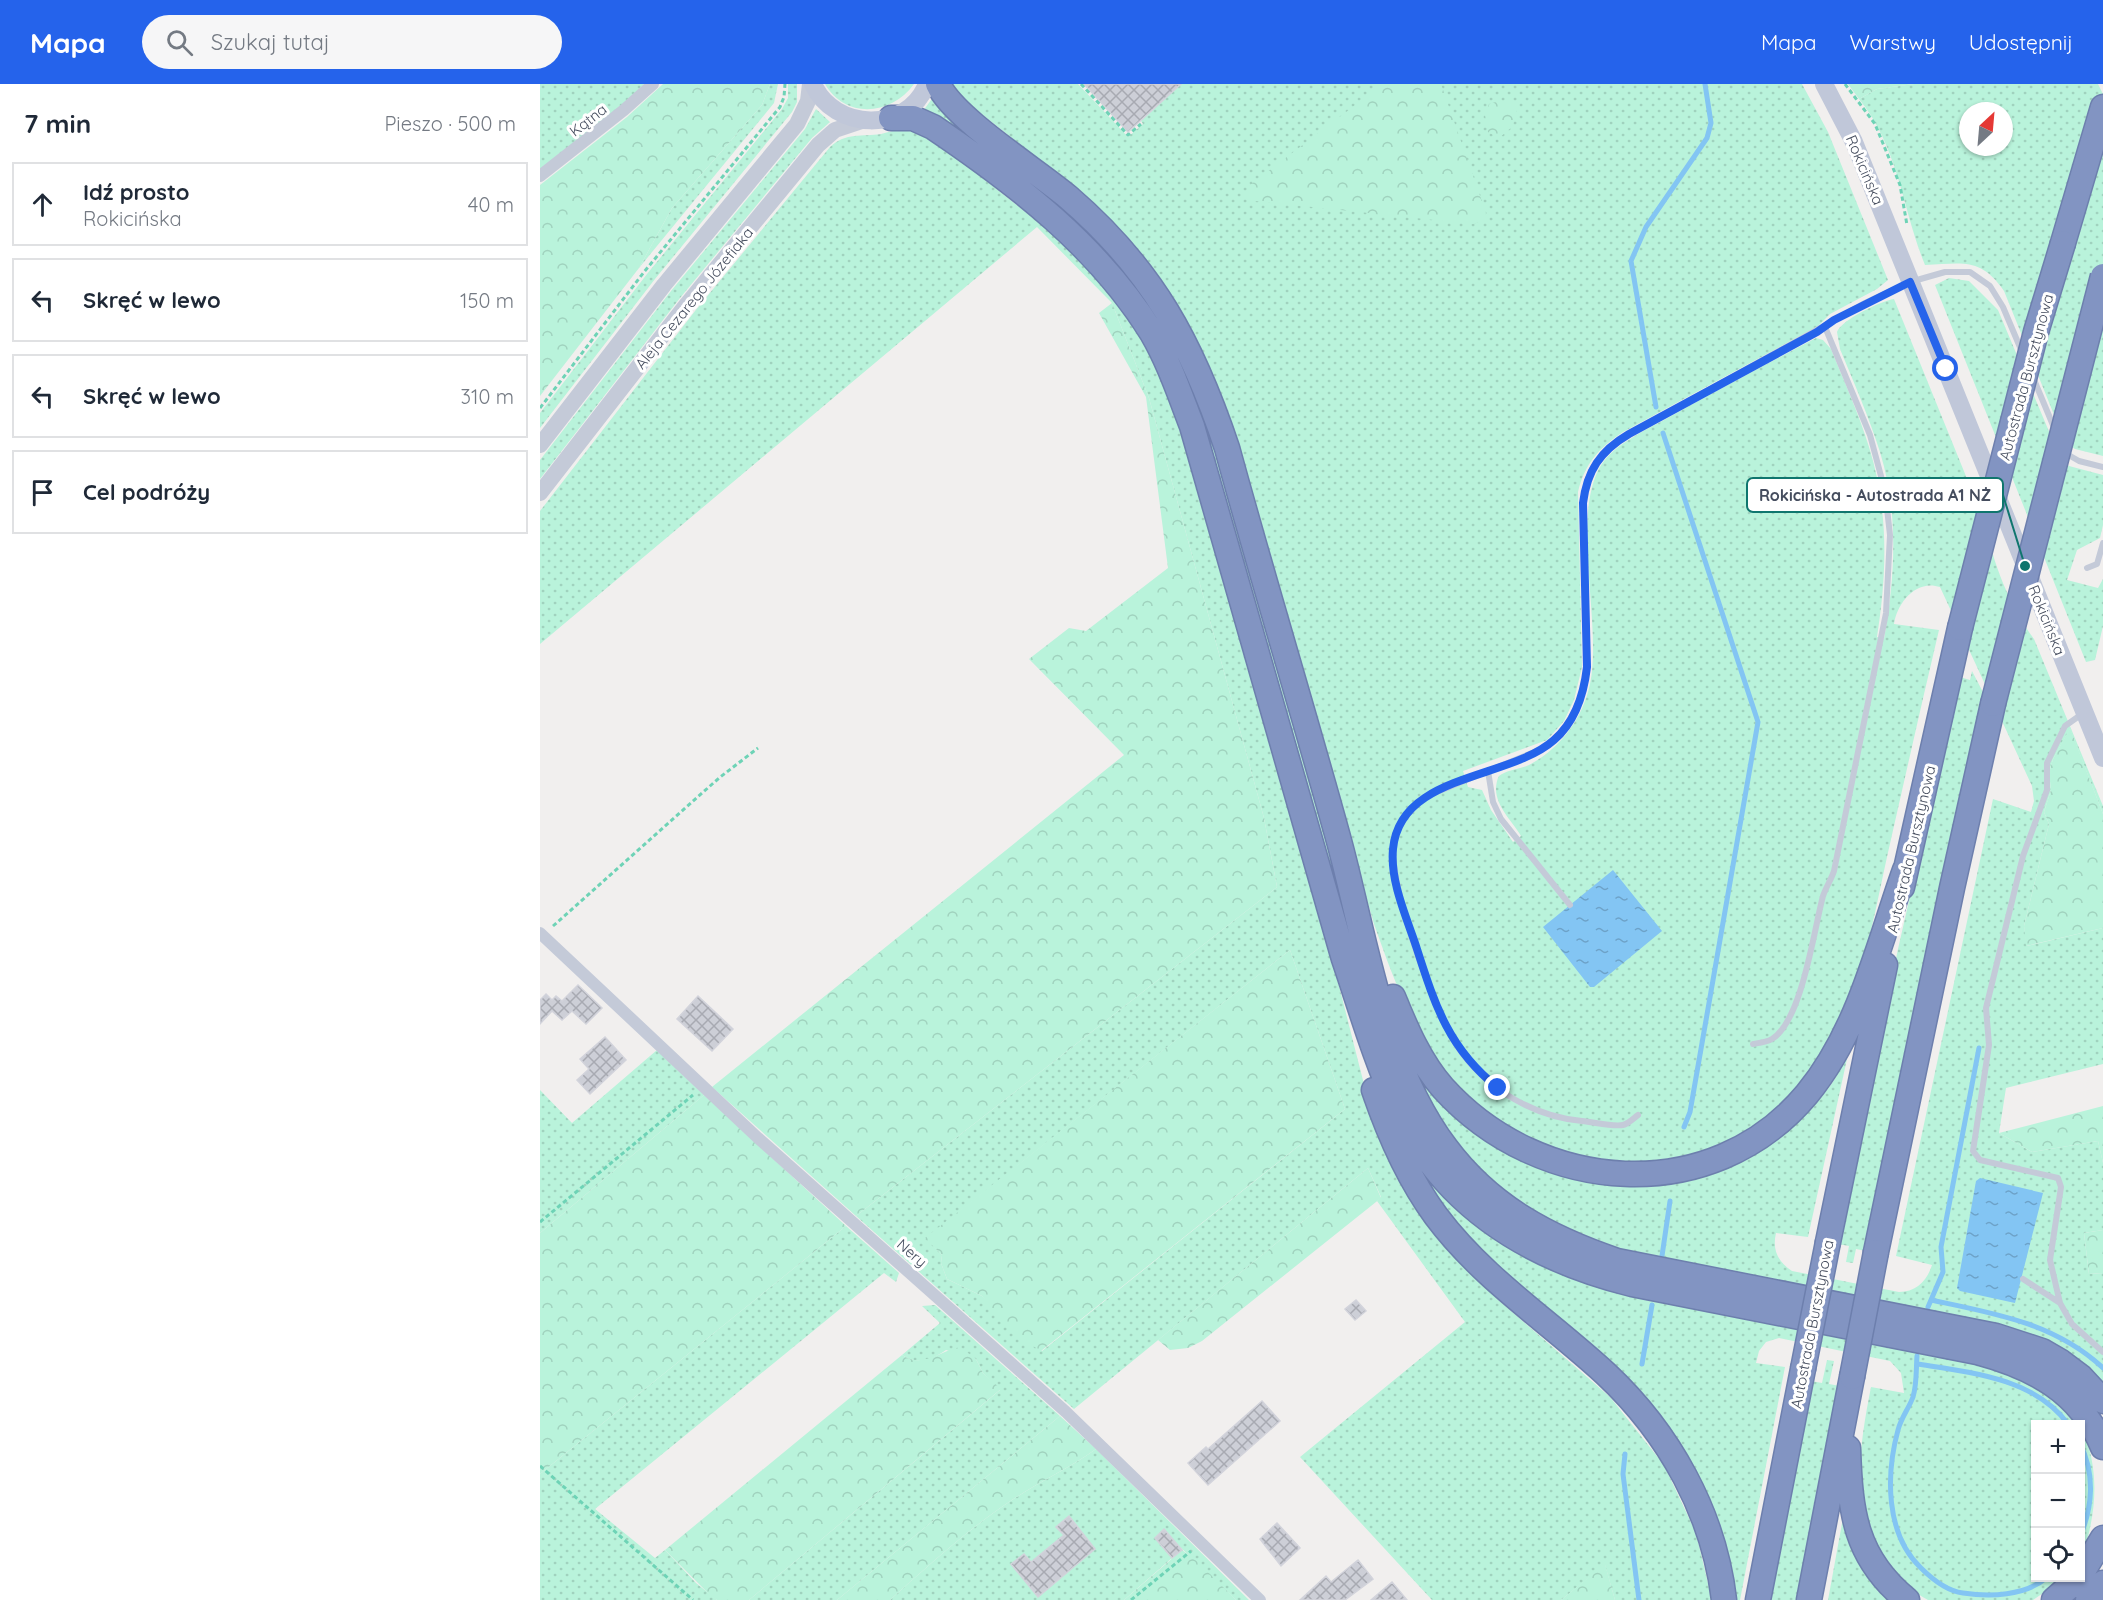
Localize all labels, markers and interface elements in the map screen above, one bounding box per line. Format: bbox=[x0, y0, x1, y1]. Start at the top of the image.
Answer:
search box bbox=[142, 15, 562, 69]
text: Mapa bbox=[30, 25, 106, 60]
icon: search bbox=[163, 26, 196, 59]
text: Szukaj tutaj bbox=[211, 28, 330, 56]
text: Mapa bbox=[1761, 29, 1816, 55]
text: Warstwy bbox=[1849, 29, 1936, 55]
text: Udostępnij bbox=[1969, 29, 2073, 55]
street label: Kątna bbox=[566, 100, 610, 140]
north arrow bbox=[1959, 102, 2013, 156]
text: 7 min bbox=[24, 107, 91, 140]
text: Pieszo · 500 m bbox=[384, 111, 516, 136]
street label: Rokicińska bbox=[1842, 132, 1888, 208]
text: Idź prosto bbox=[83, 178, 190, 206]
icon: ahead bbox=[26, 188, 59, 221]
text: 40 m bbox=[468, 192, 514, 217]
text: Rokicińska bbox=[83, 206, 182, 231]
street label: Aleja Cezarego Józefiaka bbox=[631, 223, 757, 373]
icon: left bbox=[26, 284, 59, 317]
text: Skręć w lewo bbox=[83, 286, 221, 314]
text: 150 m bbox=[460, 288, 514, 313]
street label: Autostrada Bursztynowa bbox=[1995, 292, 2057, 462]
route start bbox=[1932, 355, 1958, 381]
icon: left bbox=[26, 380, 59, 413]
text: Skręć w lewo bbox=[83, 382, 221, 410]
text: 310 m bbox=[461, 384, 514, 409]
icon: arrive bbox=[26, 476, 59, 509]
text: Cel podróży bbox=[83, 478, 210, 506]
callout: Rokicińska - Autostrada A1 NŻ bbox=[1747, 478, 2003, 512]
text: Rokicińska - Autostrada A1 NŻ bbox=[1759, 485, 1991, 505]
street label: Rokicińska bbox=[2024, 582, 2070, 658]
street label: Autostrada Bursztynowa bbox=[1882, 763, 1940, 935]
route end bbox=[1484, 1074, 1510, 1100]
street label: Nery bbox=[893, 1235, 931, 1271]
street label: Autostrada Bursztynowa bbox=[1786, 1238, 1838, 1410]
map controls bbox=[2031, 1420, 2085, 1582]
button: + bbox=[2031, 1420, 2085, 1474]
button: − bbox=[2031, 1474, 2085, 1528]
button: locate bbox=[2031, 1528, 2085, 1582]

